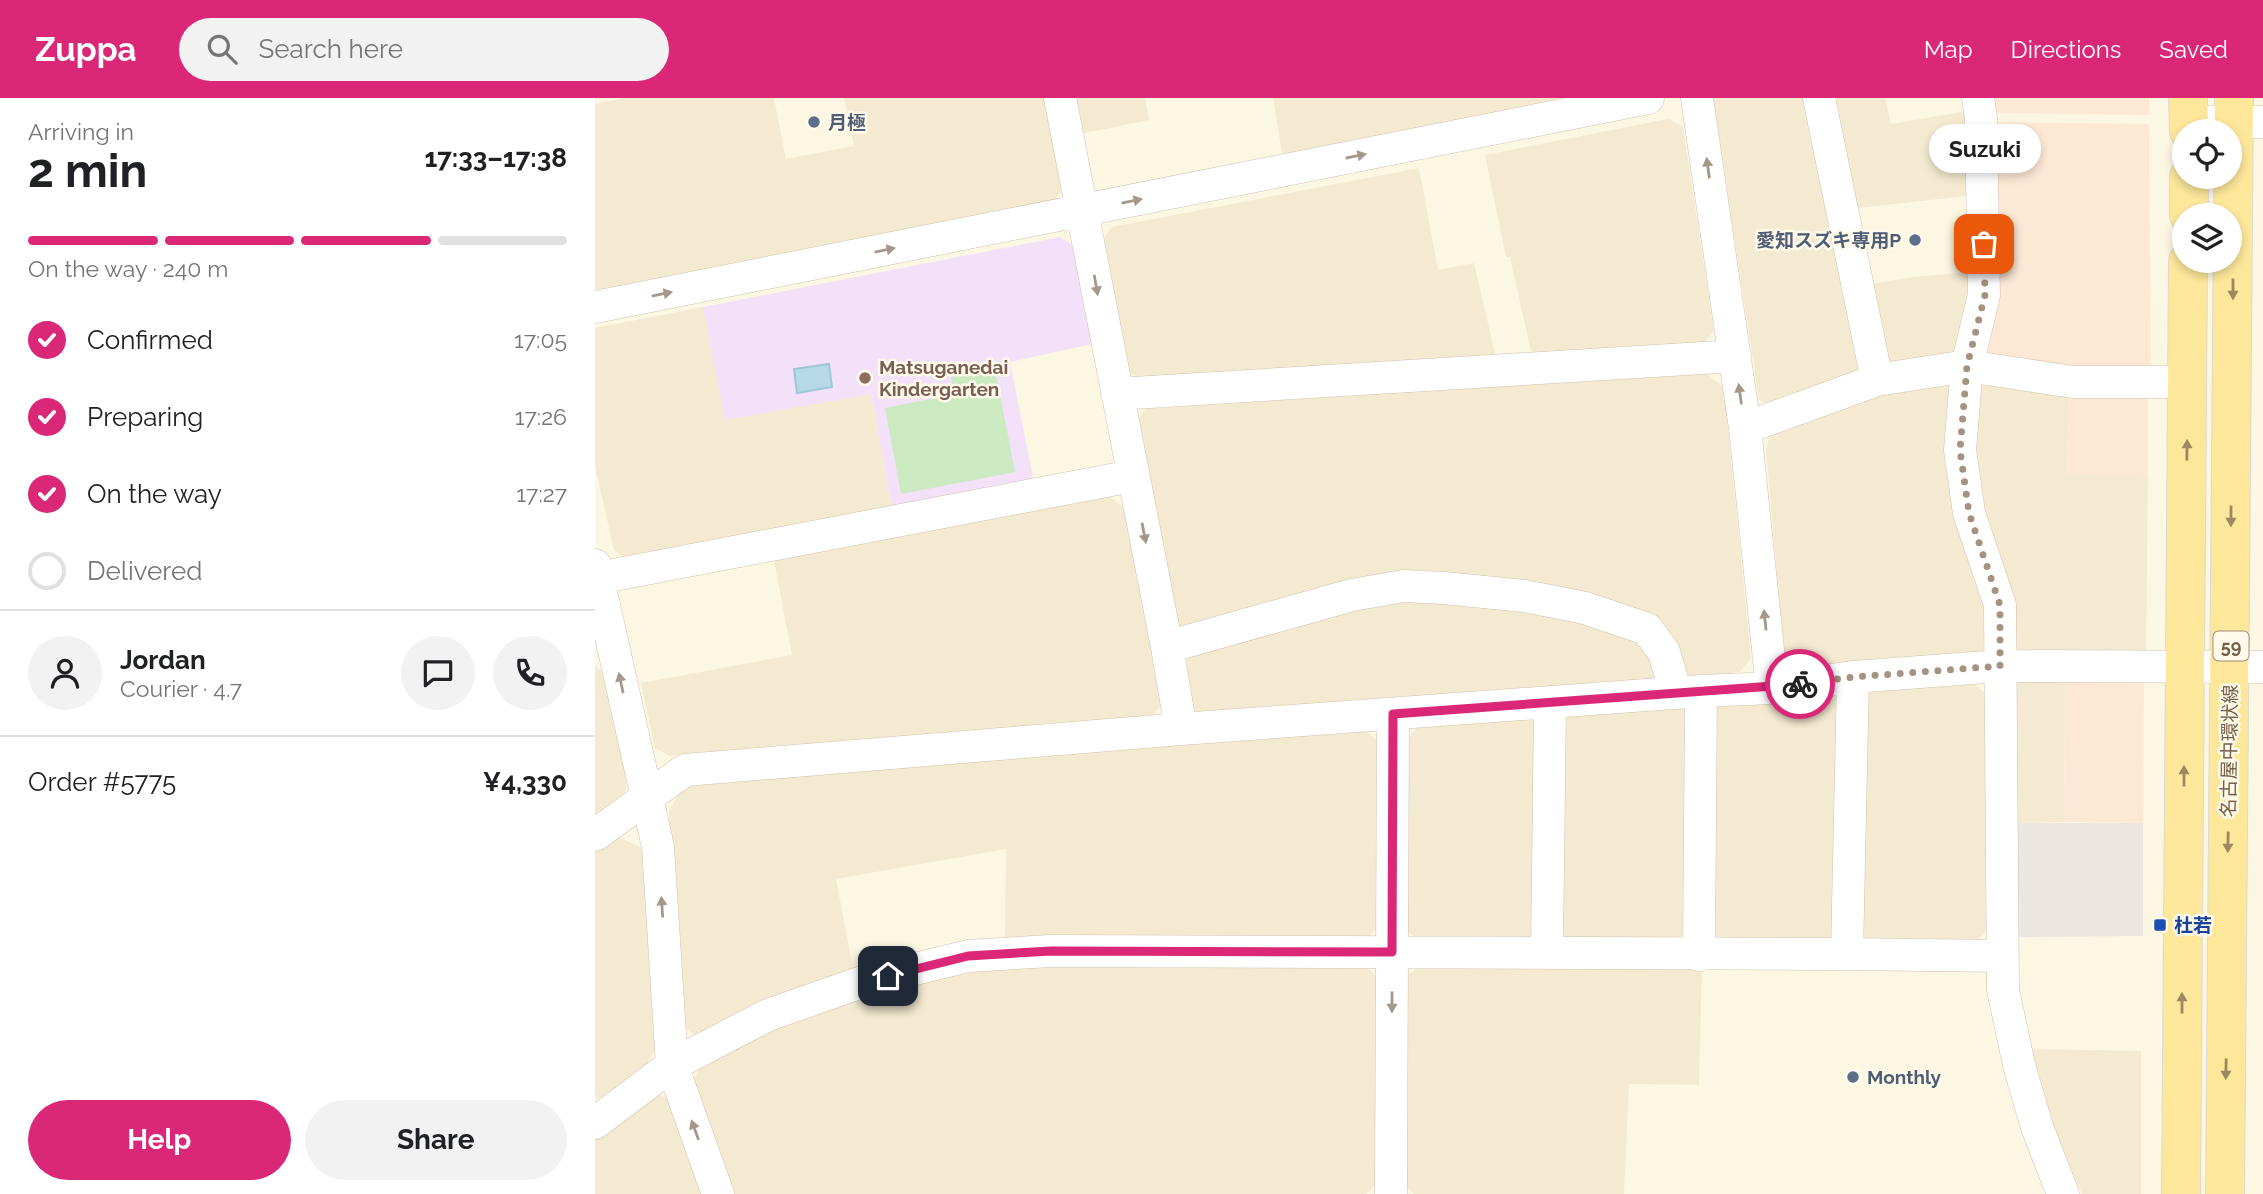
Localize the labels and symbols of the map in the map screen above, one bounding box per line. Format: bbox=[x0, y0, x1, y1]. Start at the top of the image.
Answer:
place label: 月極 bbox=[828, 111, 866, 133]
marker: 月極 bbox=[806, 114, 822, 130]
callout: Suzuki bbox=[1928, 125, 2040, 174]
one-way arrow bbox=[1345, 151, 1367, 162]
one-way arrow bbox=[1702, 157, 1713, 179]
one-way arrow bbox=[1121, 195, 1143, 206]
pin bbox=[1954, 214, 2014, 274]
place label: 愛知スズキ専用P bbox=[1756, 229, 1901, 251]
marker: 愛知スズキ専用P bbox=[1907, 232, 1923, 248]
one-way arrow bbox=[874, 244, 896, 255]
one-way arrow bbox=[1091, 274, 1102, 296]
one-way arrow bbox=[2227, 278, 2239, 300]
one-way arrow bbox=[651, 288, 673, 299]
place label: Matsuganedai Kindergarten bbox=[879, 356, 1008, 400]
marker: Matsuganedai Kindergarten bbox=[857, 370, 873, 386]
one-way arrow bbox=[1735, 382, 1746, 404]
one-way arrow bbox=[2181, 439, 2193, 461]
one-way arrow bbox=[2226, 505, 2237, 527]
one-way arrow bbox=[1138, 522, 1149, 544]
one-way arrow bbox=[1759, 608, 1770, 630]
road number: 59 bbox=[2213, 632, 2249, 660]
courier bbox=[1765, 649, 1835, 719]
one-way arrow bbox=[615, 672, 626, 694]
street label: 名古屋中環状線 bbox=[2217, 684, 2241, 818]
one-way arrow bbox=[2178, 765, 2190, 787]
one-way arrow bbox=[2223, 831, 2234, 853]
one-way arrow bbox=[656, 895, 667, 917]
place label: 杜若 bbox=[2174, 914, 2212, 936]
marker: 杜若 bbox=[2152, 917, 2168, 933]
pin bbox=[858, 946, 918, 1006]
one-way arrow bbox=[1386, 992, 1398, 1014]
one-way arrow bbox=[2176, 992, 2188, 1014]
one-way arrow bbox=[2221, 1058, 2232, 1080]
place label: Monthly bbox=[1867, 1066, 1942, 1088]
marker: Monthly bbox=[1845, 1069, 1861, 1085]
one-way arrow bbox=[689, 1119, 700, 1140]

